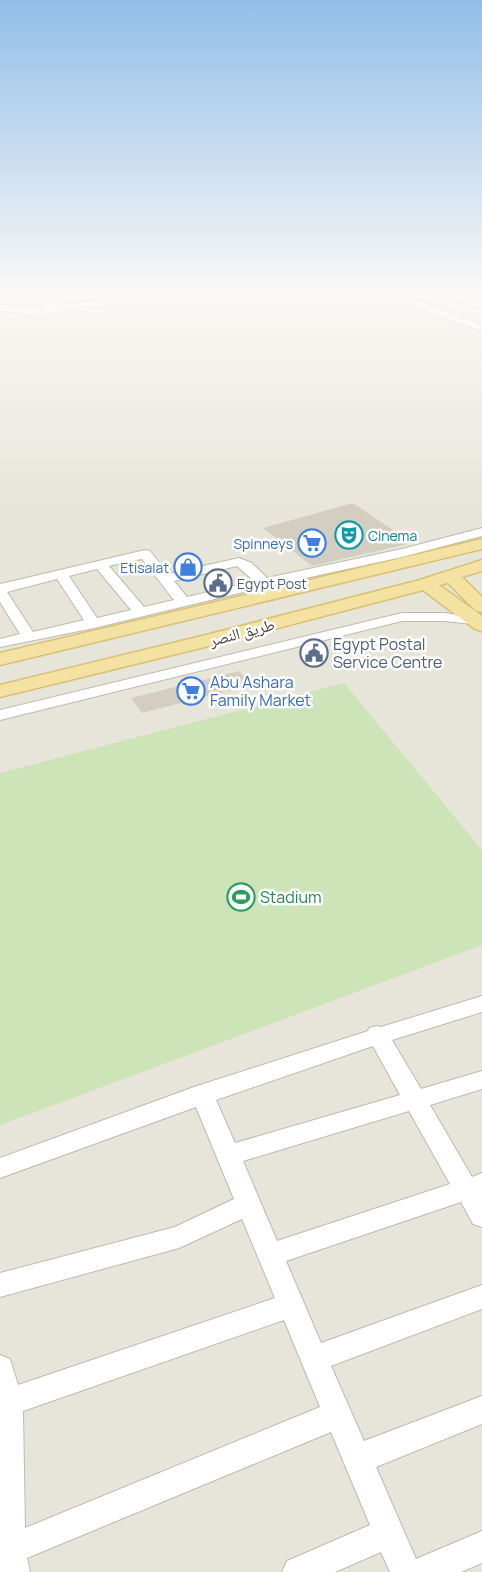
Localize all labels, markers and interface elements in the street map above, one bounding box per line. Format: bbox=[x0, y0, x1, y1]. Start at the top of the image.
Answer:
theatre icon: Cinema bbox=[334, 520, 364, 550]
place label: Cinema bbox=[368, 526, 417, 545]
supermarket icon: Spinneys bbox=[297, 528, 327, 558]
place label: Spinneys bbox=[233, 534, 293, 553]
shop icon: Etisalat bbox=[173, 552, 203, 582]
place label: Etisalat bbox=[120, 558, 169, 577]
public building icon: Egypt Post bbox=[203, 568, 233, 598]
place label: Egypt Post bbox=[237, 574, 307, 593]
street label: طريق النصر bbox=[206, 613, 277, 652]
place label: Egypt Postal Service Centre bbox=[333, 633, 442, 673]
public building icon: Egypt Postal Service Centre bbox=[299, 638, 329, 668]
place label: Abu Ashara Family Market bbox=[210, 671, 311, 711]
supermarket icon: Abu Ashara Family Market bbox=[176, 676, 206, 706]
sports icon: Stadium bbox=[226, 882, 256, 912]
place label: Stadium bbox=[260, 886, 321, 908]

